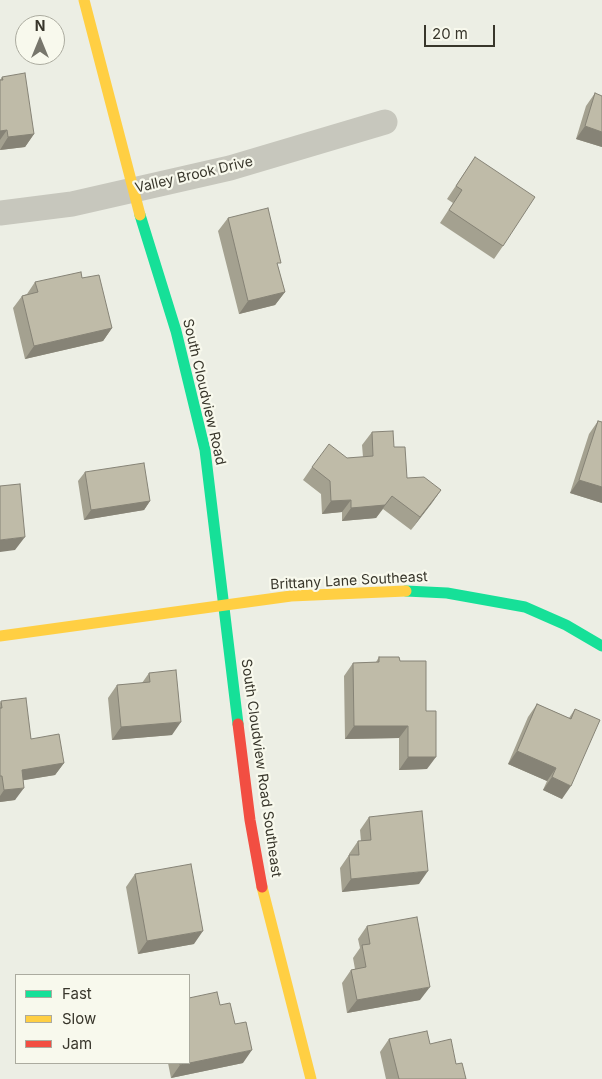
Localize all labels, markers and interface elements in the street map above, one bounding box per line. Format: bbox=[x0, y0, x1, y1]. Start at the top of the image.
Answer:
north arrow bbox=[15, 15, 65, 65]
scale bar bbox=[427, 15, 498, 47]
text: N bbox=[35, 17, 45, 34]
text: 20 m bbox=[432, 24, 468, 43]
street label: Valley Brook Drive bbox=[133, 153, 255, 197]
street label: South Cloudview Road bbox=[179, 317, 229, 467]
street label: Brittany Lane Southeast bbox=[270, 568, 428, 594]
street label: South Cloudview Road Southeast bbox=[237, 658, 285, 878]
legend bbox=[15, 974, 190, 1064]
text: Fast bbox=[62, 984, 92, 1003]
text: Slow bbox=[62, 1009, 96, 1028]
text: Jam bbox=[62, 1034, 92, 1053]

